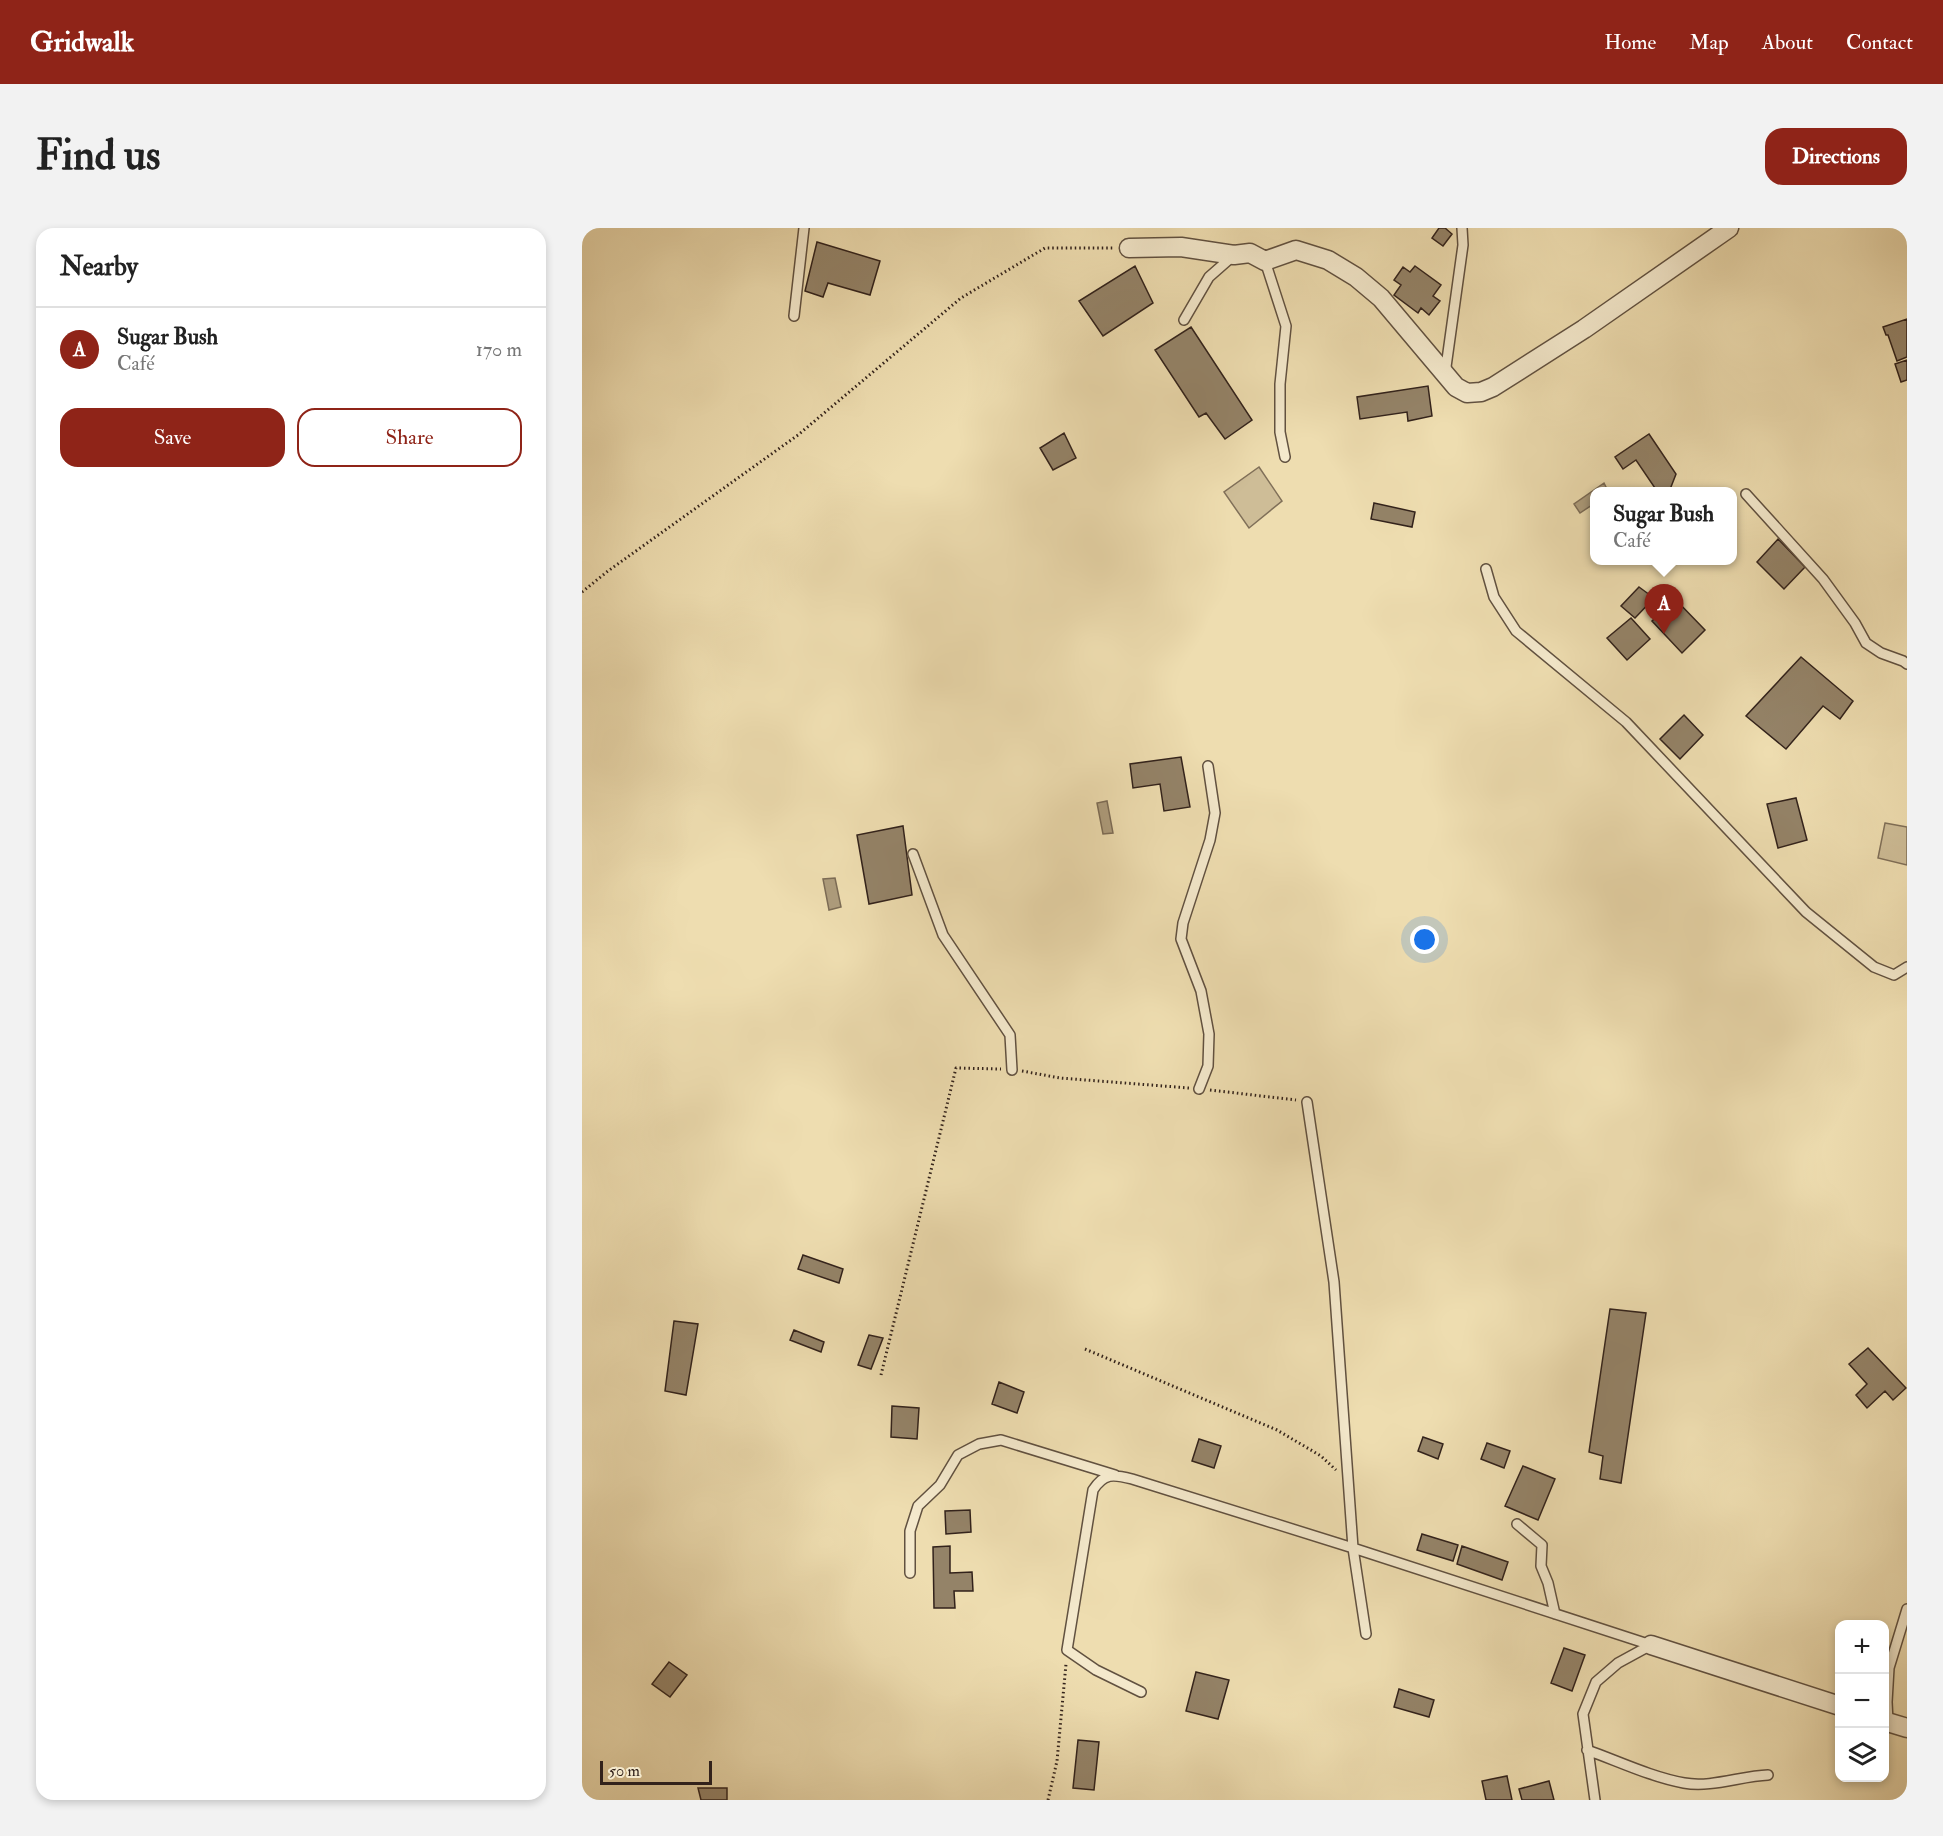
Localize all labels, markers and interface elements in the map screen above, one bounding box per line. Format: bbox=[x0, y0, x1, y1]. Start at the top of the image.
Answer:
text: Gridwalk bbox=[30, 25, 134, 60]
text: Home bbox=[1604, 29, 1656, 56]
text: Map bbox=[1689, 29, 1729, 56]
text: About bbox=[1762, 29, 1813, 56]
text: Contact bbox=[1846, 29, 1913, 56]
button: Directions bbox=[1765, 128, 1907, 185]
text: Find us bbox=[36, 130, 160, 182]
text: Nearby bbox=[60, 251, 138, 283]
text: Sugar Bush bbox=[117, 323, 218, 351]
text: A bbox=[73, 337, 86, 362]
text: 170 m bbox=[476, 337, 522, 362]
text: Café bbox=[117, 351, 155, 376]
button: Save bbox=[60, 408, 285, 467]
button: Share bbox=[297, 408, 522, 467]
popup bbox=[1590, 487, 1737, 565]
text: Sugar Bush bbox=[1613, 500, 1714, 528]
text: Café bbox=[1613, 528, 1651, 553]
pin: A bbox=[1644, 584, 1684, 634]
your location bbox=[1410, 925, 1439, 954]
map controls bbox=[1835, 1620, 1889, 1782]
button: + bbox=[1835, 1620, 1889, 1674]
button: − bbox=[1835, 1674, 1889, 1728]
button: layers bbox=[1835, 1728, 1889, 1782]
scale bar bbox=[600, 1758, 712, 1786]
text: 50 m bbox=[609, 1761, 640, 1781]

